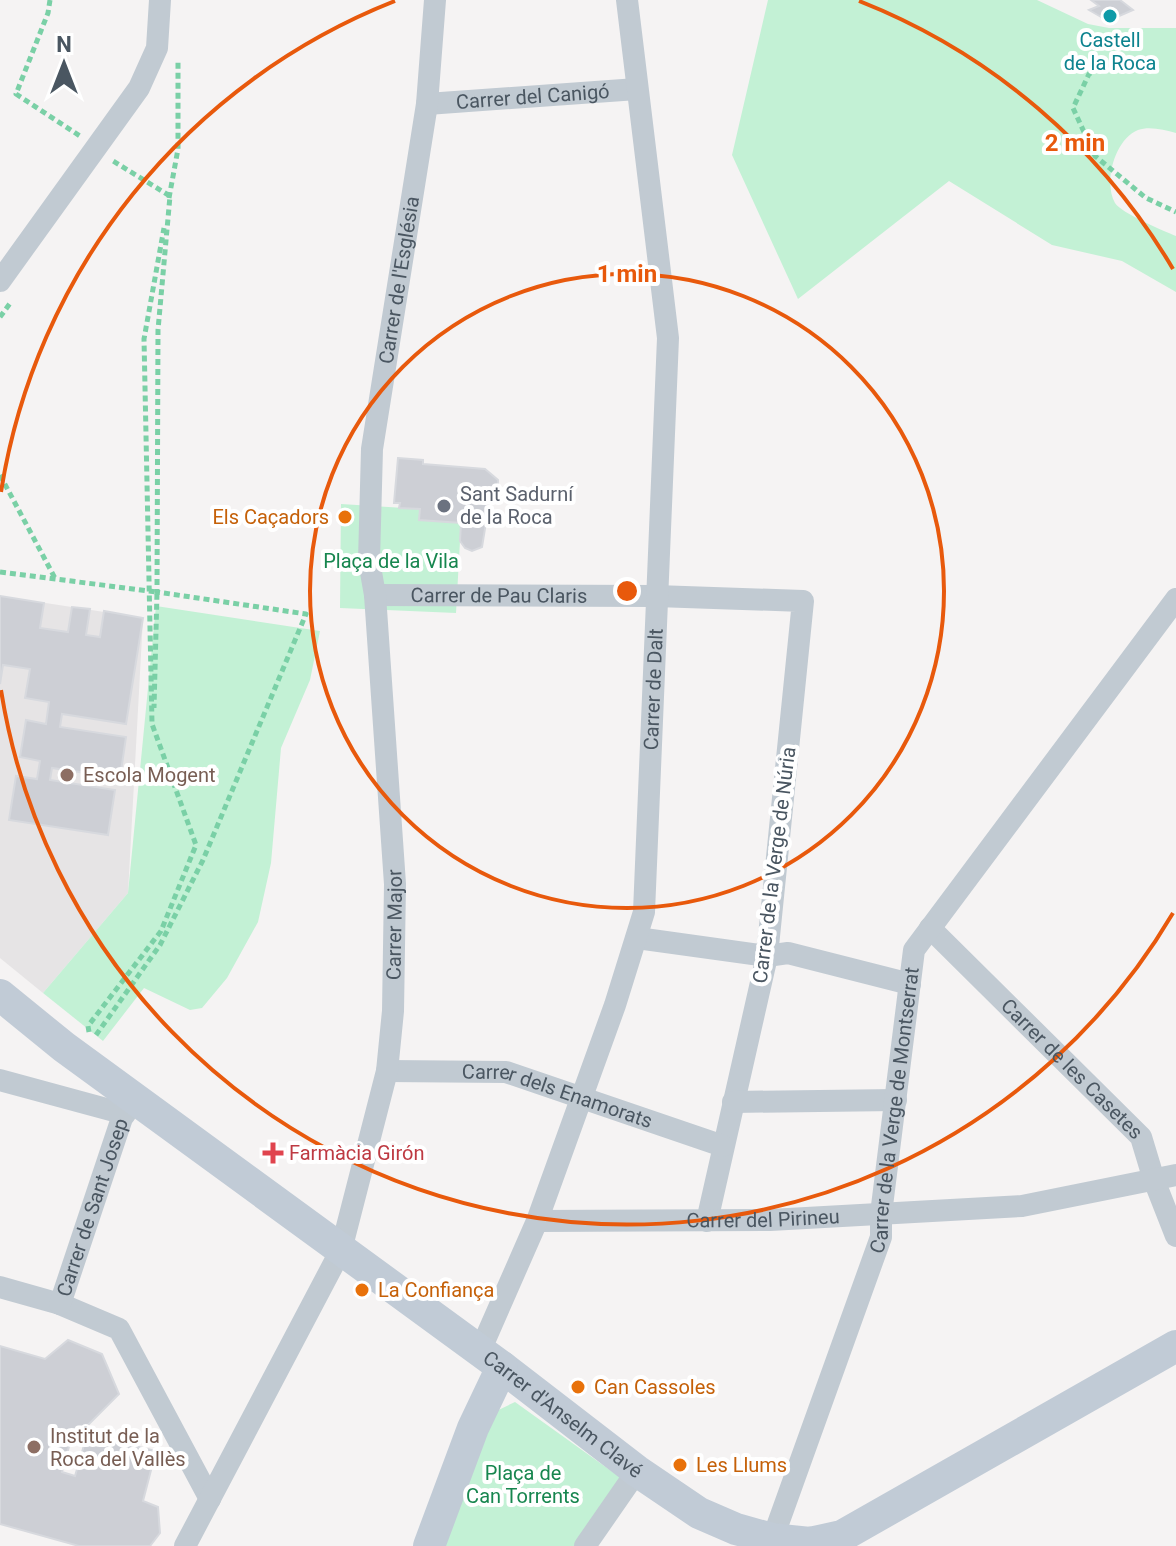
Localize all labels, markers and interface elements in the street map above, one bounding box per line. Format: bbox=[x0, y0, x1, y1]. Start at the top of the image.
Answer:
marker: Castell de la Roca bbox=[1101, 7, 1119, 25]
north arrow bbox=[24, 24, 104, 104]
place label: Castell de la Roca bbox=[1064, 28, 1156, 75]
text: N bbox=[56, 32, 72, 57]
street label: Carrer del Canigó bbox=[455, 79, 610, 114]
text: 2 min bbox=[1045, 129, 1105, 157]
street label: Carrer de l'Església bbox=[374, 195, 424, 366]
text: 1 min bbox=[597, 260, 657, 288]
place label: Sant Sadurní de la Roca bbox=[460, 482, 574, 529]
marker: Sant Sadurní de la Roca bbox=[435, 497, 453, 515]
place label: Els Caçadors bbox=[212, 505, 329, 529]
marker: Els Caçadors bbox=[336, 508, 354, 526]
park label: Plaça de la Vila bbox=[323, 549, 459, 573]
centre of rings bbox=[613, 577, 641, 605]
street label: Carrer de Pau Claris bbox=[411, 583, 587, 608]
street label: Carrer de Dalt bbox=[639, 628, 668, 751]
street label: Carrer de la Verge de Núria bbox=[748, 745, 800, 985]
place label: Escola Mogent bbox=[83, 763, 216, 787]
marker: Escola Mogent bbox=[58, 766, 76, 784]
street label: Carrer Major bbox=[381, 868, 407, 980]
street label: Carrer de la Verge de Montserrat bbox=[864, 966, 924, 1257]
street label: Carrer de les Casetes bbox=[996, 993, 1148, 1144]
street label: Carrer dels Enamorats bbox=[462, 1060, 656, 1133]
street label: Carrer de Sant Josep bbox=[51, 1115, 133, 1299]
place label: Farmàcia Girón bbox=[289, 1141, 425, 1165]
marker: Farmàcia Girón bbox=[264, 1144, 282, 1162]
street label: Carrer del Pirineu bbox=[686, 1204, 840, 1232]
place label: La Confiança bbox=[378, 1278, 494, 1302]
marker: La Confiança bbox=[353, 1281, 371, 1299]
street label: Carrer d'Anselm Clavé bbox=[479, 1345, 647, 1483]
place label: Can Cassoles bbox=[594, 1375, 716, 1399]
marker: Can Cassoles bbox=[569, 1378, 587, 1396]
place label: Institut de la Roca del Vallès bbox=[50, 1424, 186, 1471]
marker: Institut de la Roca del Vallès bbox=[25, 1438, 43, 1456]
place label: Les Llums bbox=[696, 1453, 787, 1477]
marker: Les Llums bbox=[671, 1456, 689, 1474]
park label: Plaça de Can Torrents bbox=[466, 1461, 580, 1508]

